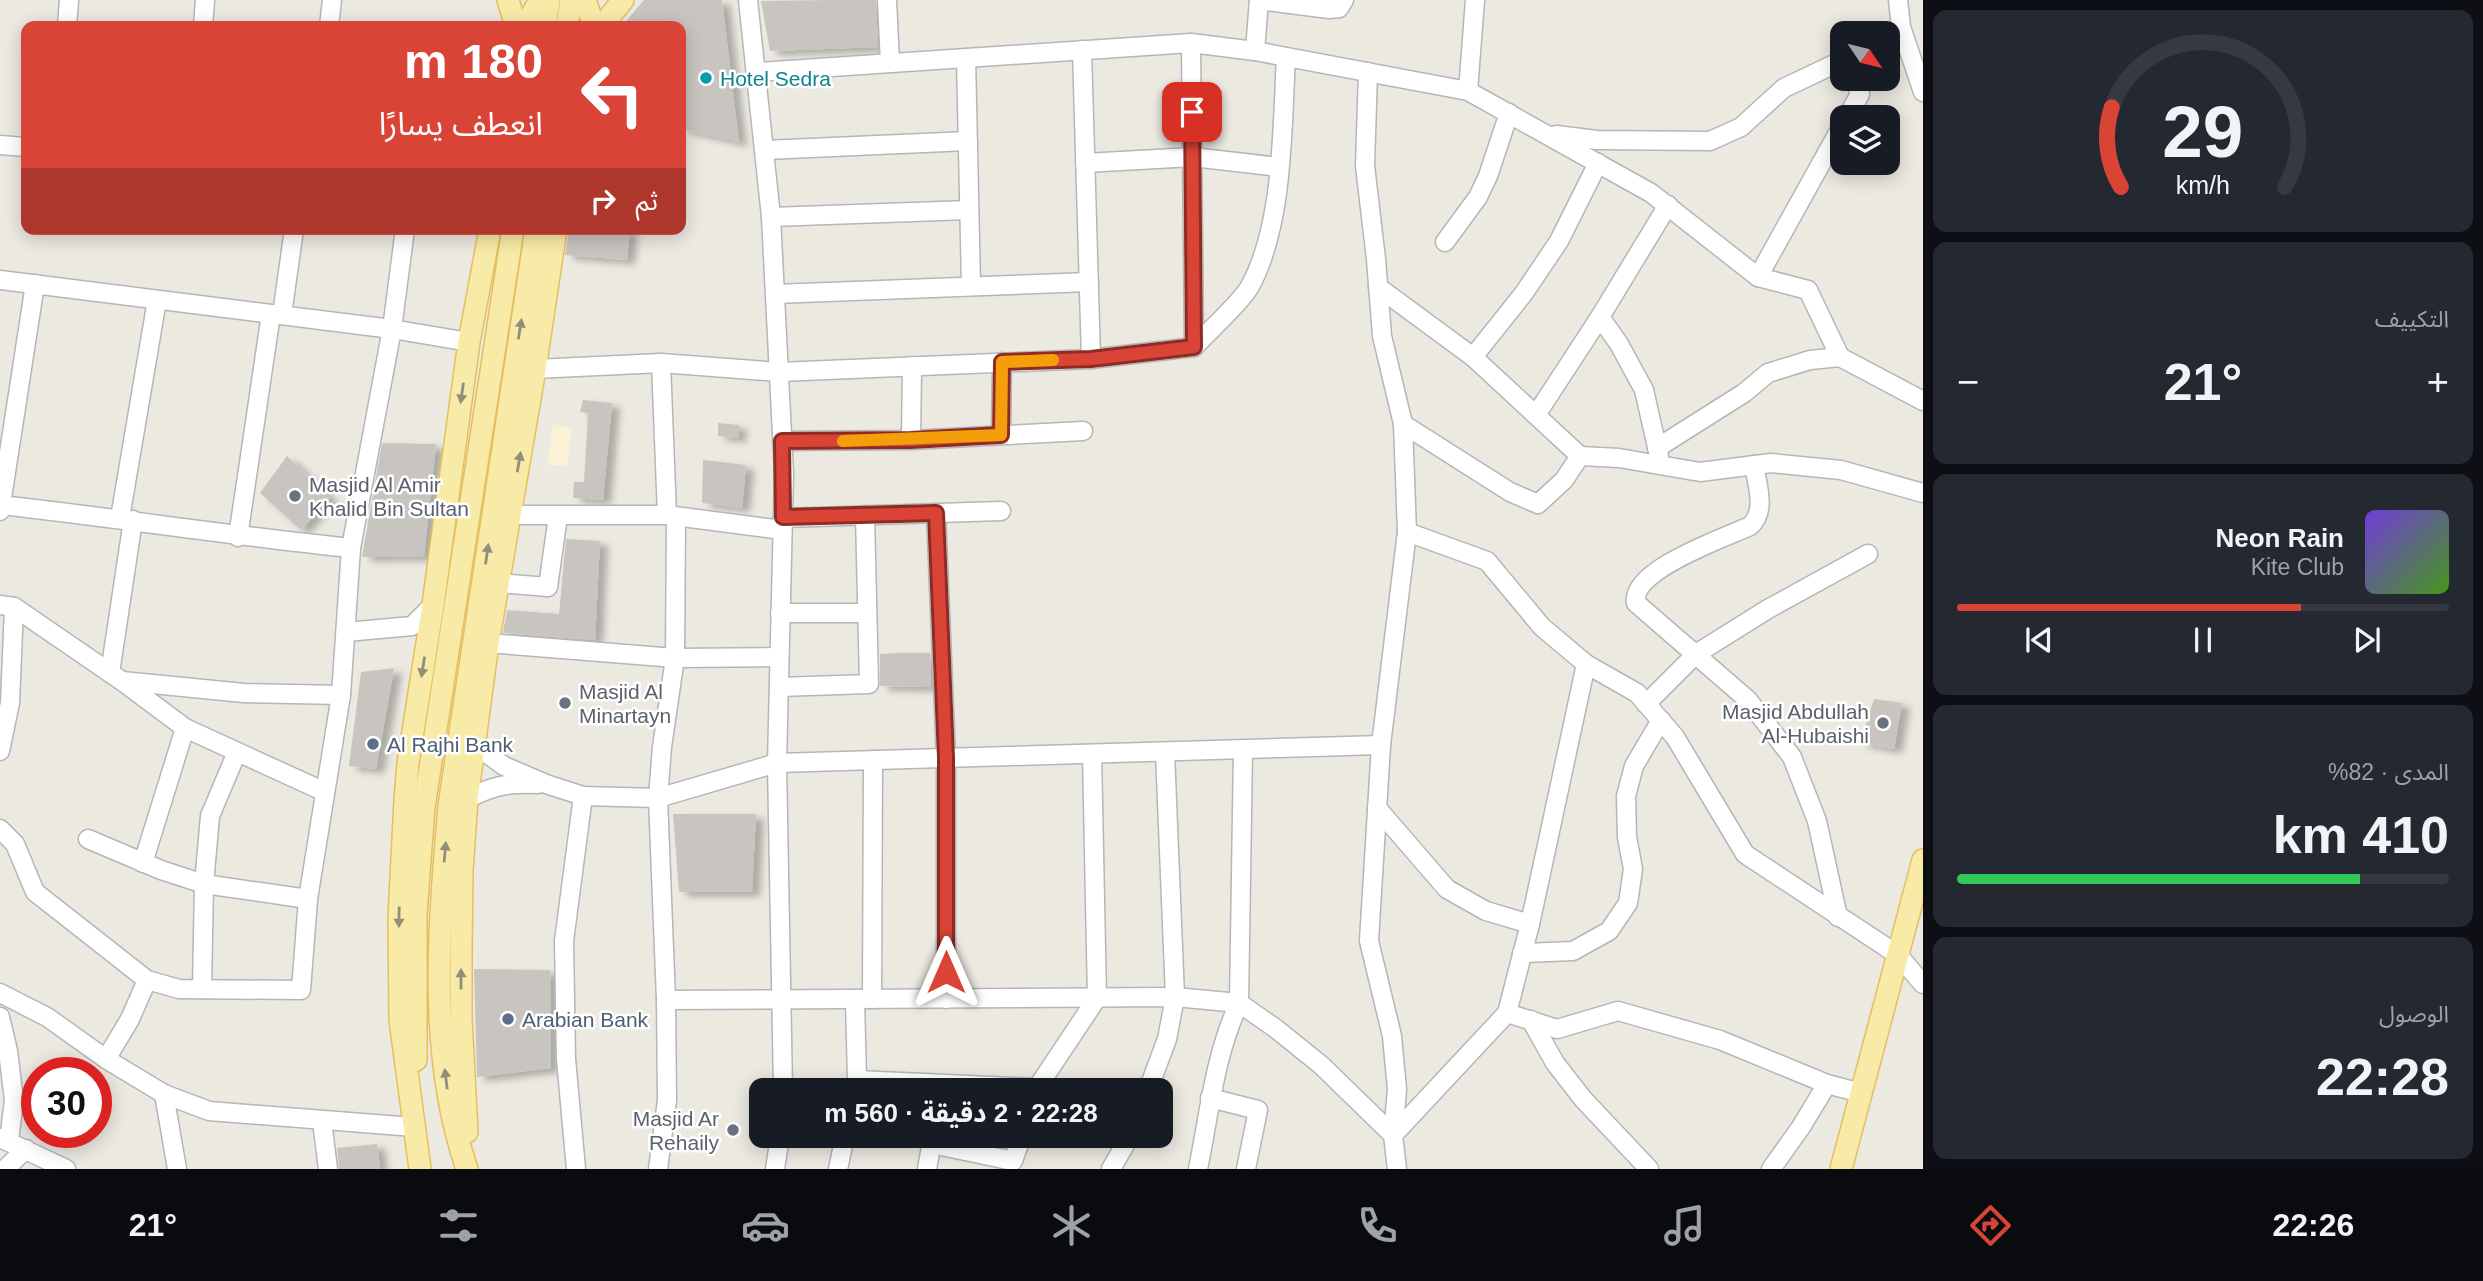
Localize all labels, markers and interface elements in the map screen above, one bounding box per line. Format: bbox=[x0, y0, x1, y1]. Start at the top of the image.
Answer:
north arrow bbox=[1830, 21, 1900, 91]
map controls bbox=[1830, 21, 1900, 175]
text: 180 m bbox=[404, 34, 543, 88]
icon: left bbox=[567, 49, 658, 140]
place label: Hotel Sedra bbox=[720, 67, 831, 90]
marker: Hotel Sedra bbox=[698, 70, 714, 86]
pin bbox=[1162, 82, 1222, 142]
text: 29 bbox=[2163, 91, 2243, 172]
icon: arrive bbox=[1173, 93, 1211, 131]
button: layers bbox=[1830, 105, 1900, 175]
text: انعطف يسارًا bbox=[379, 106, 543, 142]
text: km/h bbox=[2176, 171, 2230, 199]
icon: right bbox=[584, 182, 622, 220]
text: ثم bbox=[636, 186, 658, 216]
text: التكييف bbox=[2375, 306, 2449, 332]
one-way arrow bbox=[515, 318, 526, 340]
text: 21° bbox=[2164, 353, 2242, 411]
text: − bbox=[1957, 361, 1979, 403]
text: + bbox=[2427, 361, 2449, 403]
one-way arrow bbox=[456, 382, 467, 404]
one-way arrow bbox=[514, 450, 525, 472]
place label: Masjid Al Amir Khalid Bin Sultan bbox=[309, 473, 469, 520]
marker: Masjid Al Amir Khalid Bin Sultan bbox=[287, 488, 303, 504]
text: Neon Rain bbox=[2215, 523, 2344, 553]
one-way arrow bbox=[482, 543, 493, 565]
text: Kite Club bbox=[2251, 554, 2344, 580]
icon: previous bbox=[2020, 621, 2058, 659]
icon: pause bbox=[2184, 621, 2222, 659]
icon: next bbox=[2348, 621, 2386, 659]
one-way arrow bbox=[417, 656, 428, 678]
place label: Masjid Al Minartayn bbox=[579, 680, 671, 727]
marker: Masjid Al Minartayn bbox=[557, 695, 573, 711]
place label: Masjid Abdullah Al-Hubaishi bbox=[1722, 700, 1869, 747]
marker: Masjid Abdullah Al-Hubaishi bbox=[1875, 715, 1891, 731]
place label: Al Rajhi Bank bbox=[387, 733, 514, 756]
marker: Al Rajhi Bank bbox=[365, 736, 381, 752]
text: المدى · 82% bbox=[2328, 759, 2449, 785]
text: 410 km bbox=[2273, 806, 2449, 864]
one-way arrow bbox=[440, 841, 451, 863]
one-way arrow bbox=[393, 907, 405, 929]
position arrow bbox=[909, 935, 983, 1009]
one-way arrow bbox=[455, 967, 467, 989]
text: الوصول bbox=[2379, 1001, 2449, 1027]
place label: Arabian Bank bbox=[522, 1008, 649, 1031]
marker: Arabian Bank bbox=[500, 1011, 516, 1027]
text: 22:28 bbox=[2316, 1048, 2449, 1106]
speed limit sign: 30 bbox=[21, 1057, 112, 1148]
one-way arrow bbox=[440, 1068, 451, 1090]
text: 22:28 · 2 دقيقة · 560 m bbox=[824, 1098, 1098, 1128]
place label: Masjid Ar Rehaily bbox=[633, 1107, 719, 1154]
marker: Masjid Ar Rehaily bbox=[725, 1122, 741, 1138]
icon: filters bbox=[434, 1201, 483, 1250]
icon: car bbox=[741, 1201, 790, 1250]
icon: climate bbox=[1047, 1201, 1096, 1250]
icon: phone bbox=[1353, 1201, 1402, 1250]
icon: music bbox=[1660, 1201, 1709, 1250]
icon: directions bbox=[1966, 1201, 2015, 1250]
text: 21° bbox=[129, 1207, 177, 1243]
text: 22:26 bbox=[2272, 1207, 2354, 1243]

